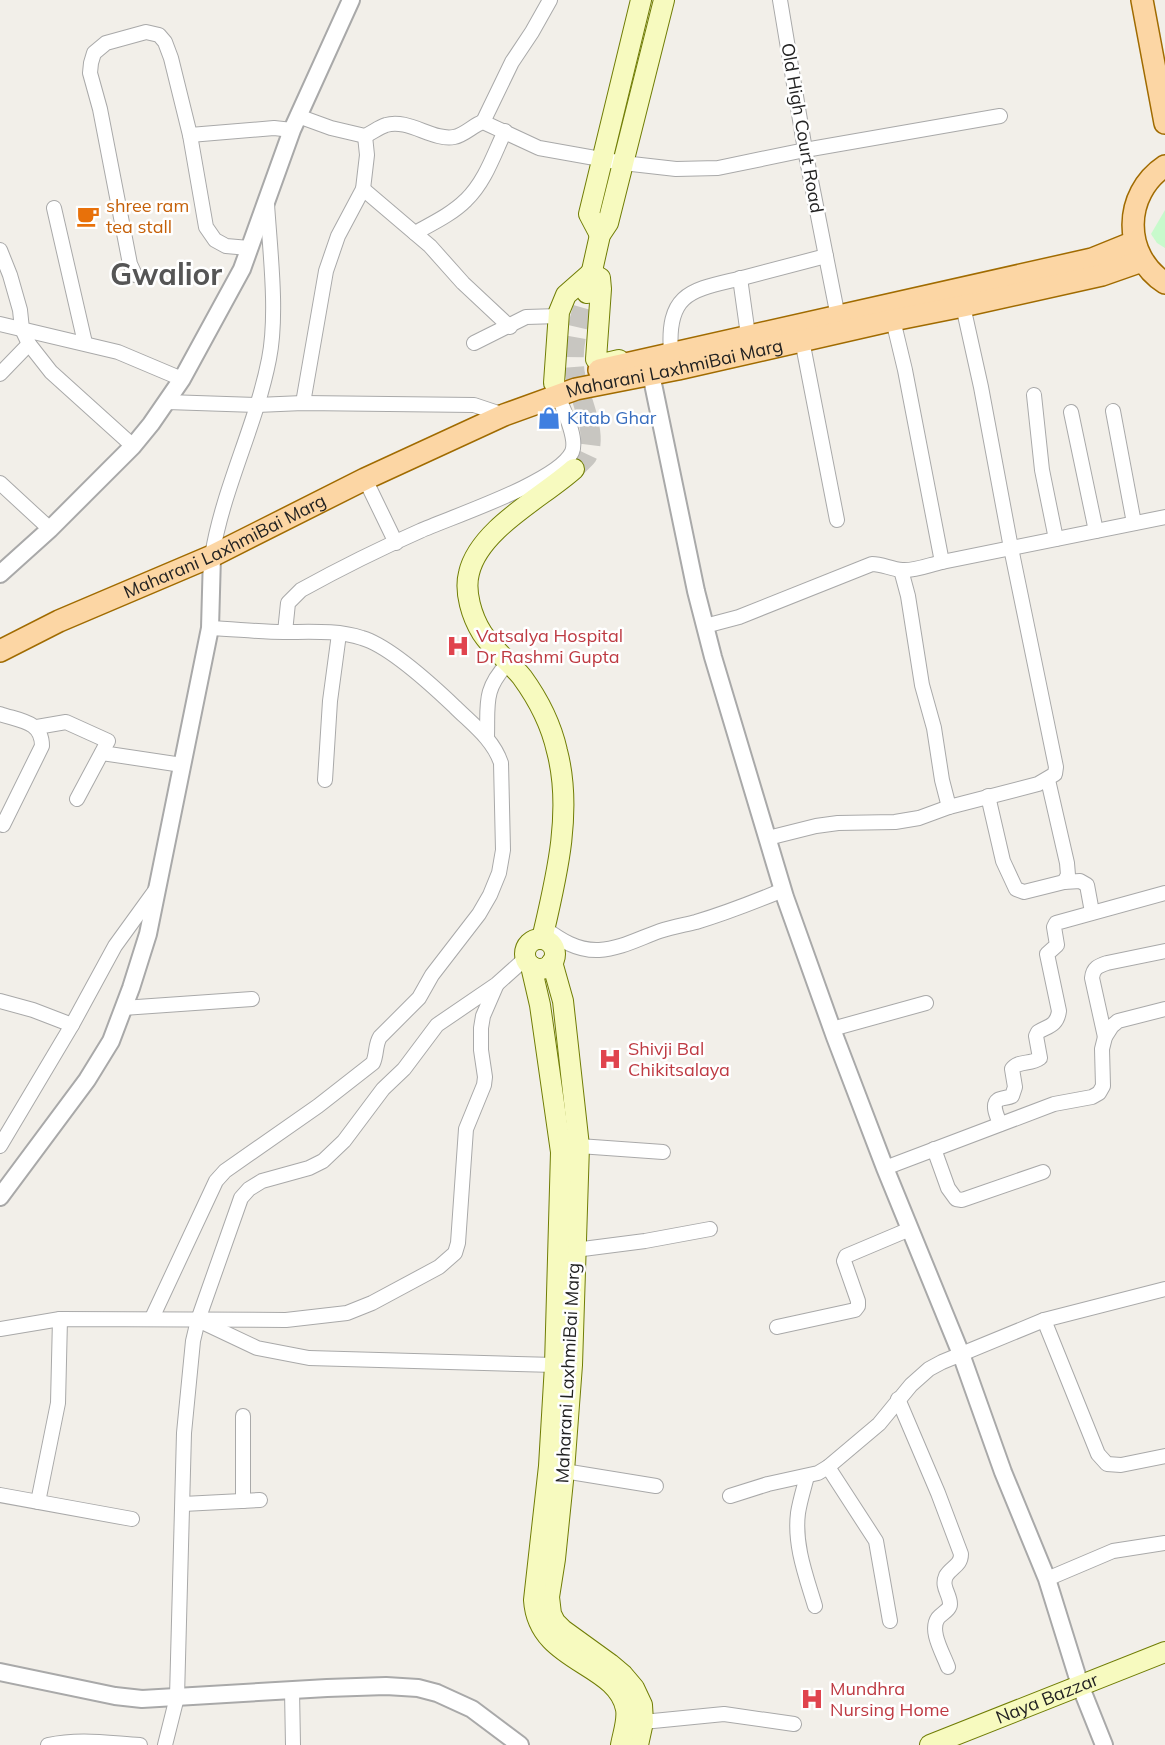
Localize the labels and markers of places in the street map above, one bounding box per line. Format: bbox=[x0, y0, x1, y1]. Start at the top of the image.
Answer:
place label: shree ram tea stall bbox=[106, 194, 189, 238]
cafe icon: shree ram tea stall bbox=[75, 203, 101, 229]
shop icon: Kitab Ghar bbox=[536, 405, 562, 431]
place label: Kitab Ghar bbox=[567, 406, 657, 429]
place label: Vatsalya Hospital Dr Rashmi Gupta bbox=[476, 624, 623, 668]
hospital icon: Vatsalya Hospital Dr Rashmi Gupta bbox=[445, 633, 471, 659]
place label: Shivji Bal Chikitsalaya bbox=[628, 1037, 730, 1081]
hospital icon: Shivji Bal Chikitsalaya bbox=[597, 1046, 623, 1072]
place label: Mundhra Nursing Home bbox=[830, 1677, 949, 1721]
hospital icon: Mundhra Nursing Home bbox=[799, 1686, 825, 1712]

